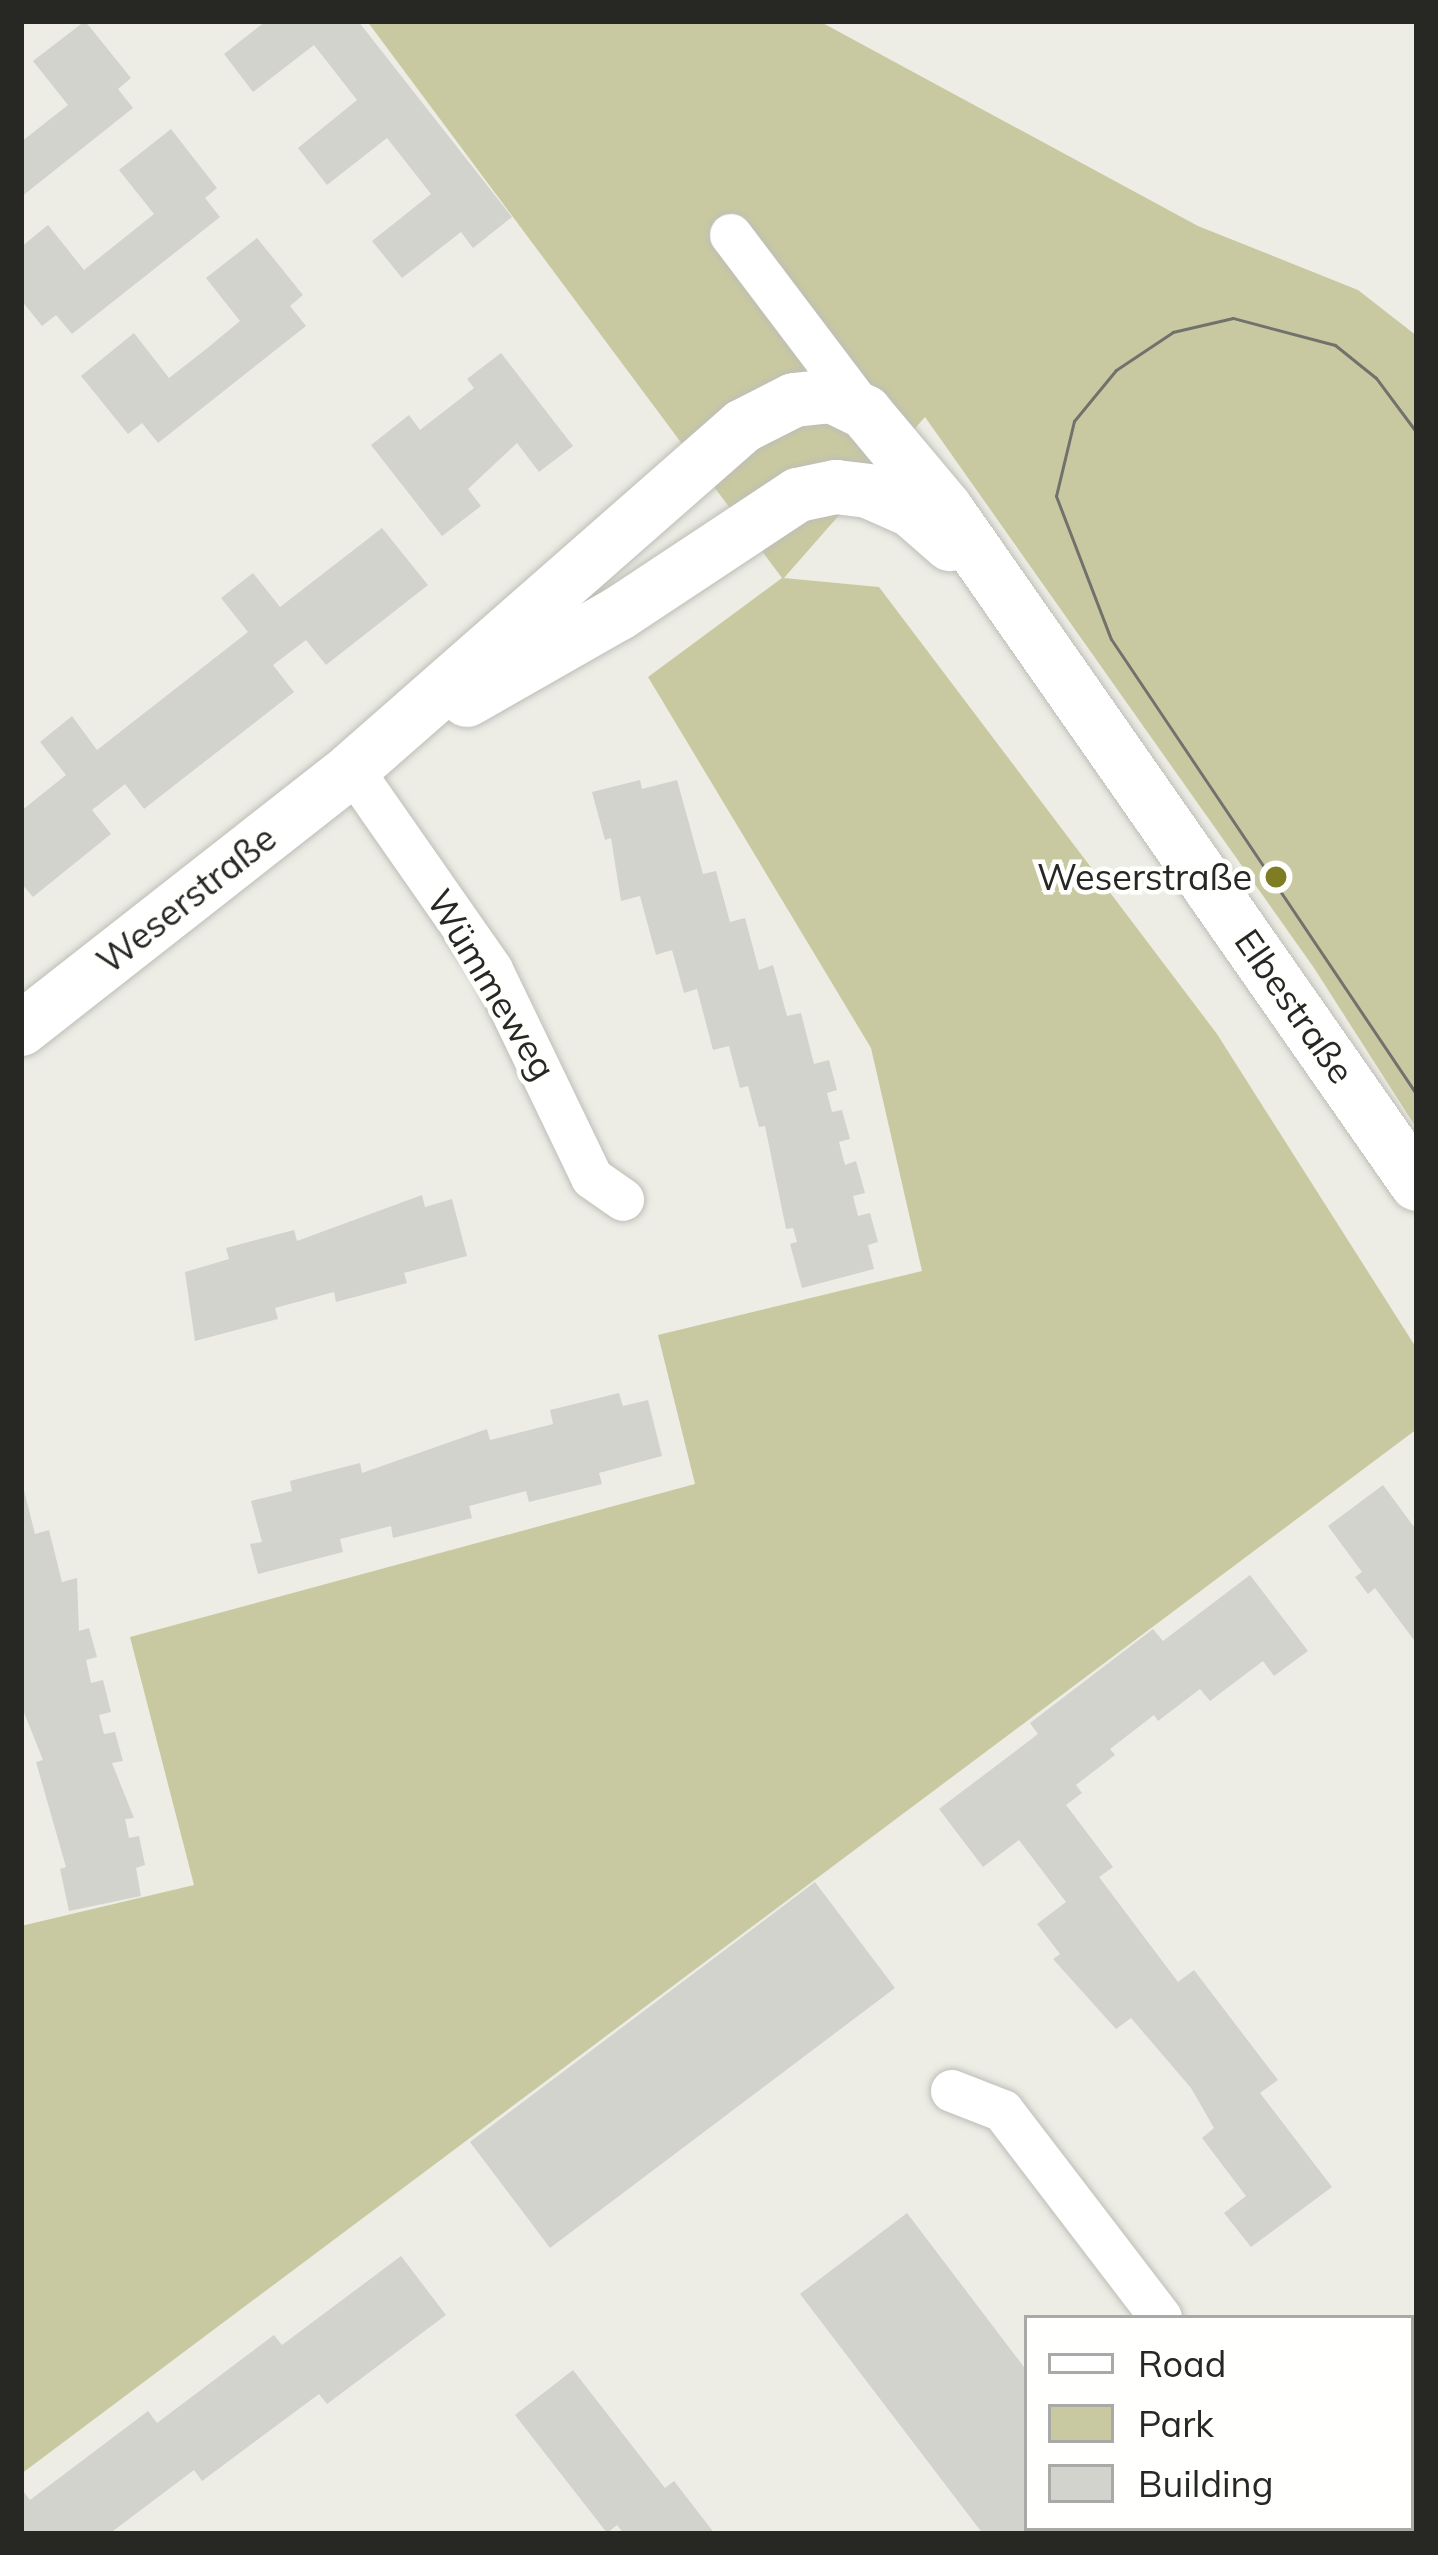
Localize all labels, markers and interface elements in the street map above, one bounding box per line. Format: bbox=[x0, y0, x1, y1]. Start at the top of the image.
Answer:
street label: Weserstraße bbox=[88, 816, 284, 982]
place label: Weserstraße bbox=[1037, 855, 1252, 899]
marker: Weserstraße bbox=[1263, 864, 1289, 890]
street label: Wümmeweg bbox=[418, 881, 566, 1087]
street label: Elbestraße bbox=[1226, 921, 1364, 1091]
legend bbox=[1024, 2315, 1414, 2531]
text: Road bbox=[1138, 2341, 1226, 2386]
text: Park bbox=[1138, 2401, 1214, 2446]
text: Building bbox=[1138, 2461, 1273, 2506]

